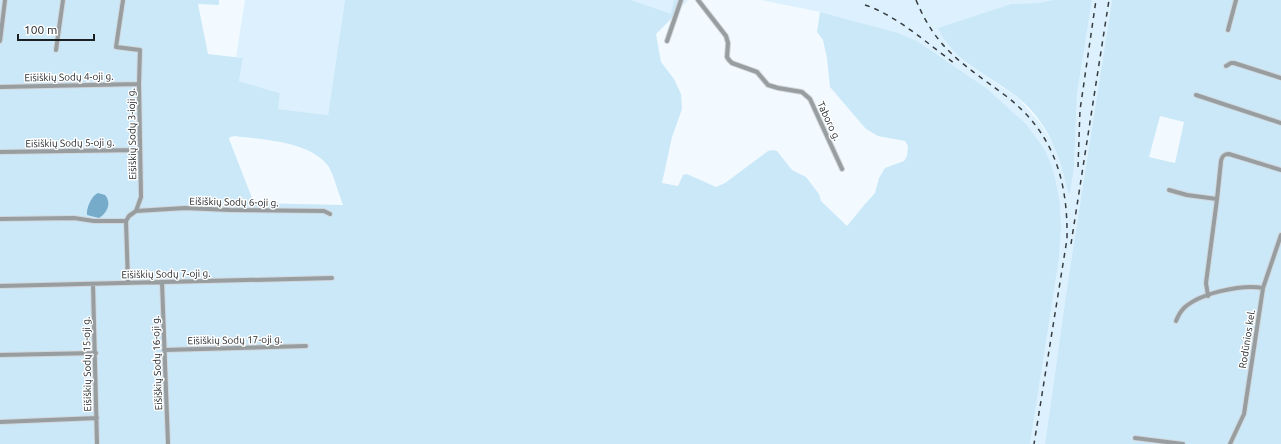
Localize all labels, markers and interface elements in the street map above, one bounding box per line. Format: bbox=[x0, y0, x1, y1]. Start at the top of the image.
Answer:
scale bar bbox=[18, 16, 94, 42]
text: 100 m bbox=[24, 23, 57, 36]
street label: Eišiškių Sodų 4-oji g. bbox=[24, 71, 114, 83]
street label: Eišiškių Sodų 3-ioji g. bbox=[126, 88, 138, 180]
street label: Taboro g. bbox=[815, 100, 843, 142]
street label: Eišiškių Sodų 5-oji g. bbox=[25, 137, 115, 149]
street label: Eišiškių Sodų 6-oji g. bbox=[189, 196, 279, 208]
street label: Eišiškių Sodų 7-oji g. bbox=[121, 268, 211, 280]
street label: Rodūnios kel. bbox=[1237, 309, 1257, 369]
street label: Eišiškių Sodų 16-oji g. bbox=[150, 315, 164, 411]
street label: Eišiškių Sodų 15-oji g. bbox=[81, 316, 93, 412]
street label: Eišiškių Sodų 17-oji g. bbox=[187, 334, 283, 346]

